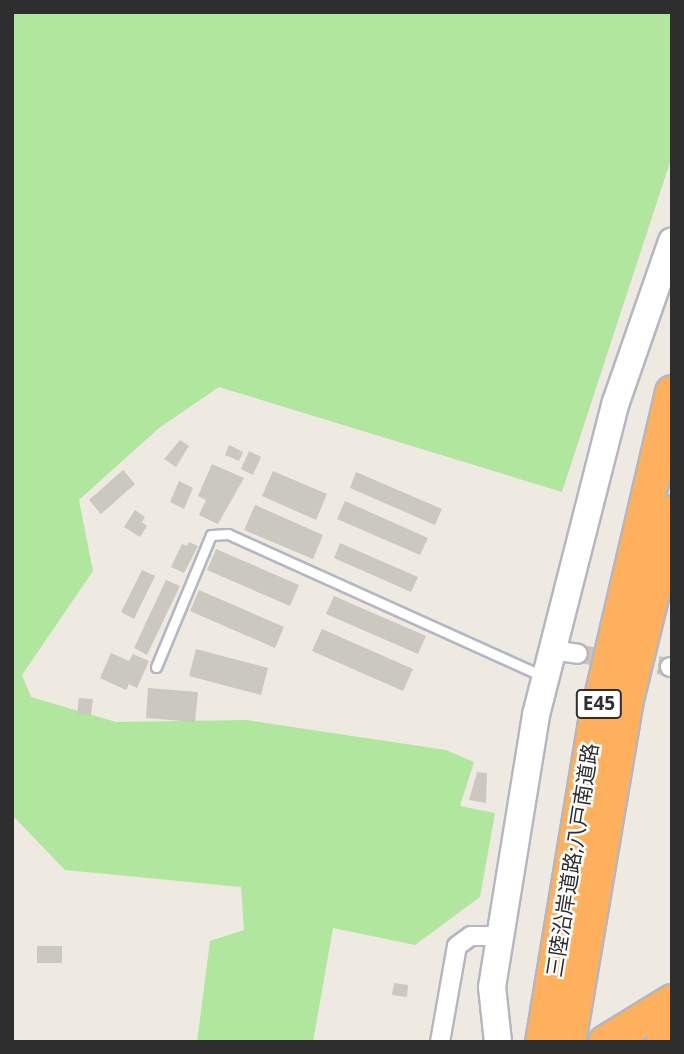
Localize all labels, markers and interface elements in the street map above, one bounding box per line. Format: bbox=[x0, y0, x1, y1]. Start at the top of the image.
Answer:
road number: E45 bbox=[574, 688, 624, 720]
street label: 三陸沿岸道路;八戸南道路 bbox=[541, 741, 603, 979]

